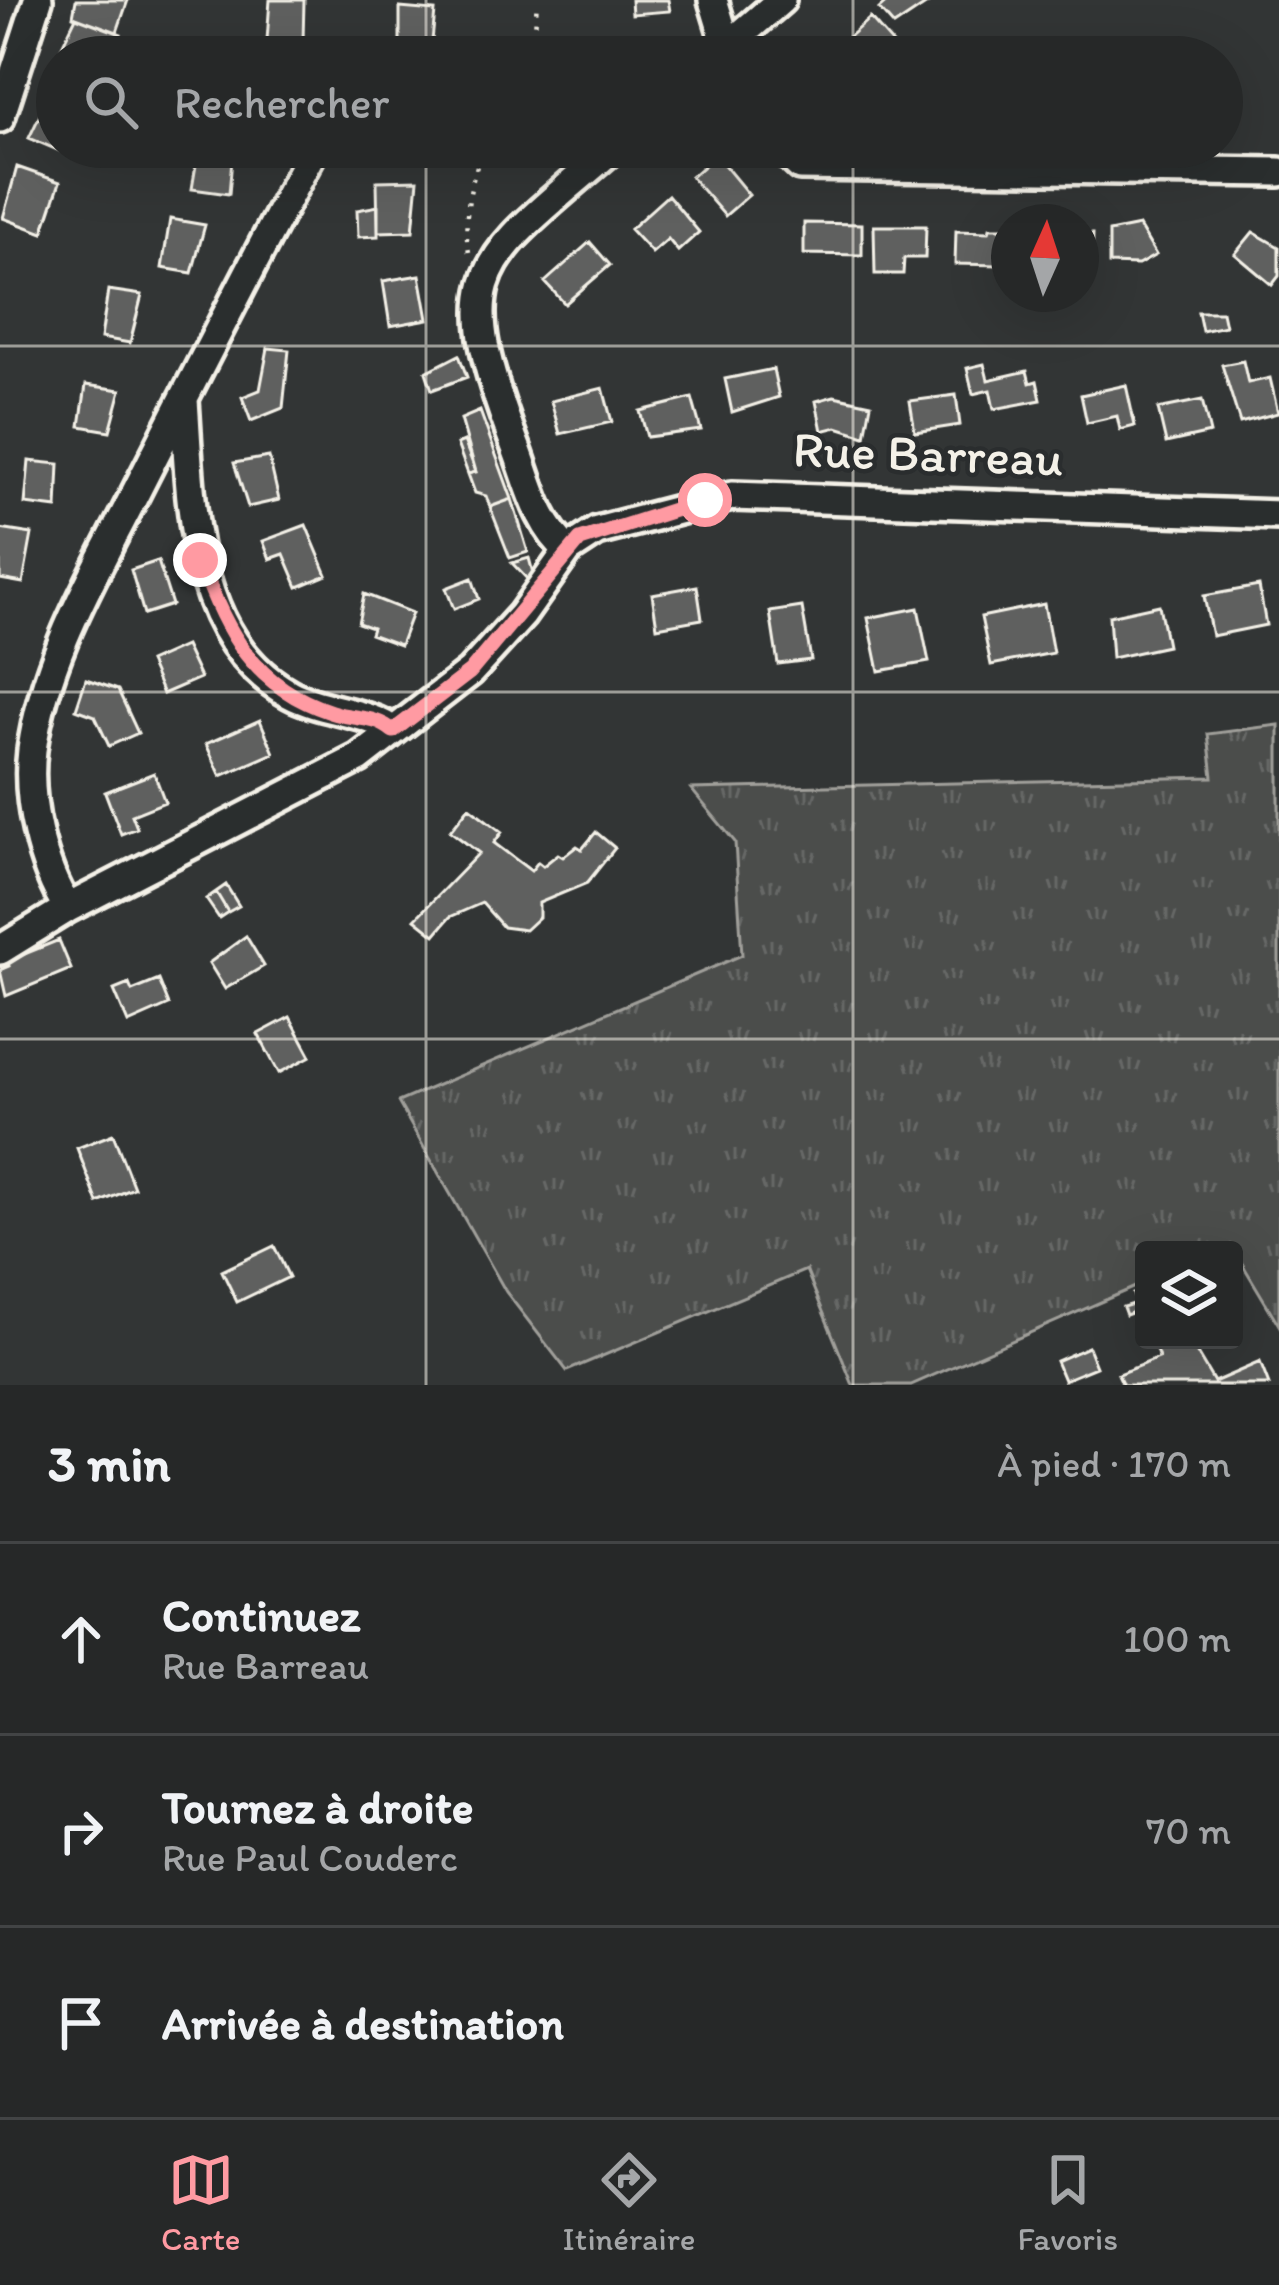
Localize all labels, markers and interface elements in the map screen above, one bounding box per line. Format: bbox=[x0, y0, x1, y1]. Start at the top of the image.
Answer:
search box bbox=[36, 36, 1243, 168]
icon: search bbox=[78, 69, 144, 135]
text: Rechercher bbox=[174, 75, 389, 129]
north arrow bbox=[991, 204, 1099, 312]
street label: Rue Barreau bbox=[792, 418, 1064, 489]
route start bbox=[678, 473, 732, 527]
route end bbox=[173, 533, 227, 587]
map controls bbox=[1135, 1241, 1243, 1349]
button: layers bbox=[1135, 1241, 1243, 1349]
text: 3 min bbox=[48, 1433, 170, 1494]
text: À pied · 170 m bbox=[997, 1440, 1231, 1487]
text: Continuez bbox=[162, 1588, 360, 1642]
icon: ahead bbox=[48, 1606, 114, 1672]
text: 100 m bbox=[1123, 1615, 1231, 1662]
text: Rue Barreau bbox=[162, 1642, 369, 1689]
text: Tournez à droite bbox=[162, 1780, 474, 1834]
icon: right bbox=[48, 1798, 114, 1864]
text: 70 m bbox=[1146, 1807, 1231, 1854]
text: Rue Paul Couderc bbox=[162, 1834, 458, 1881]
icon: arrive bbox=[48, 1990, 114, 2056]
text: Arrivée à destination bbox=[162, 1996, 564, 2050]
tab: Carte bbox=[161, 2147, 241, 2258]
tab: Itinéraire bbox=[562, 2147, 696, 2258]
tab: Favoris bbox=[1017, 2147, 1118, 2258]

